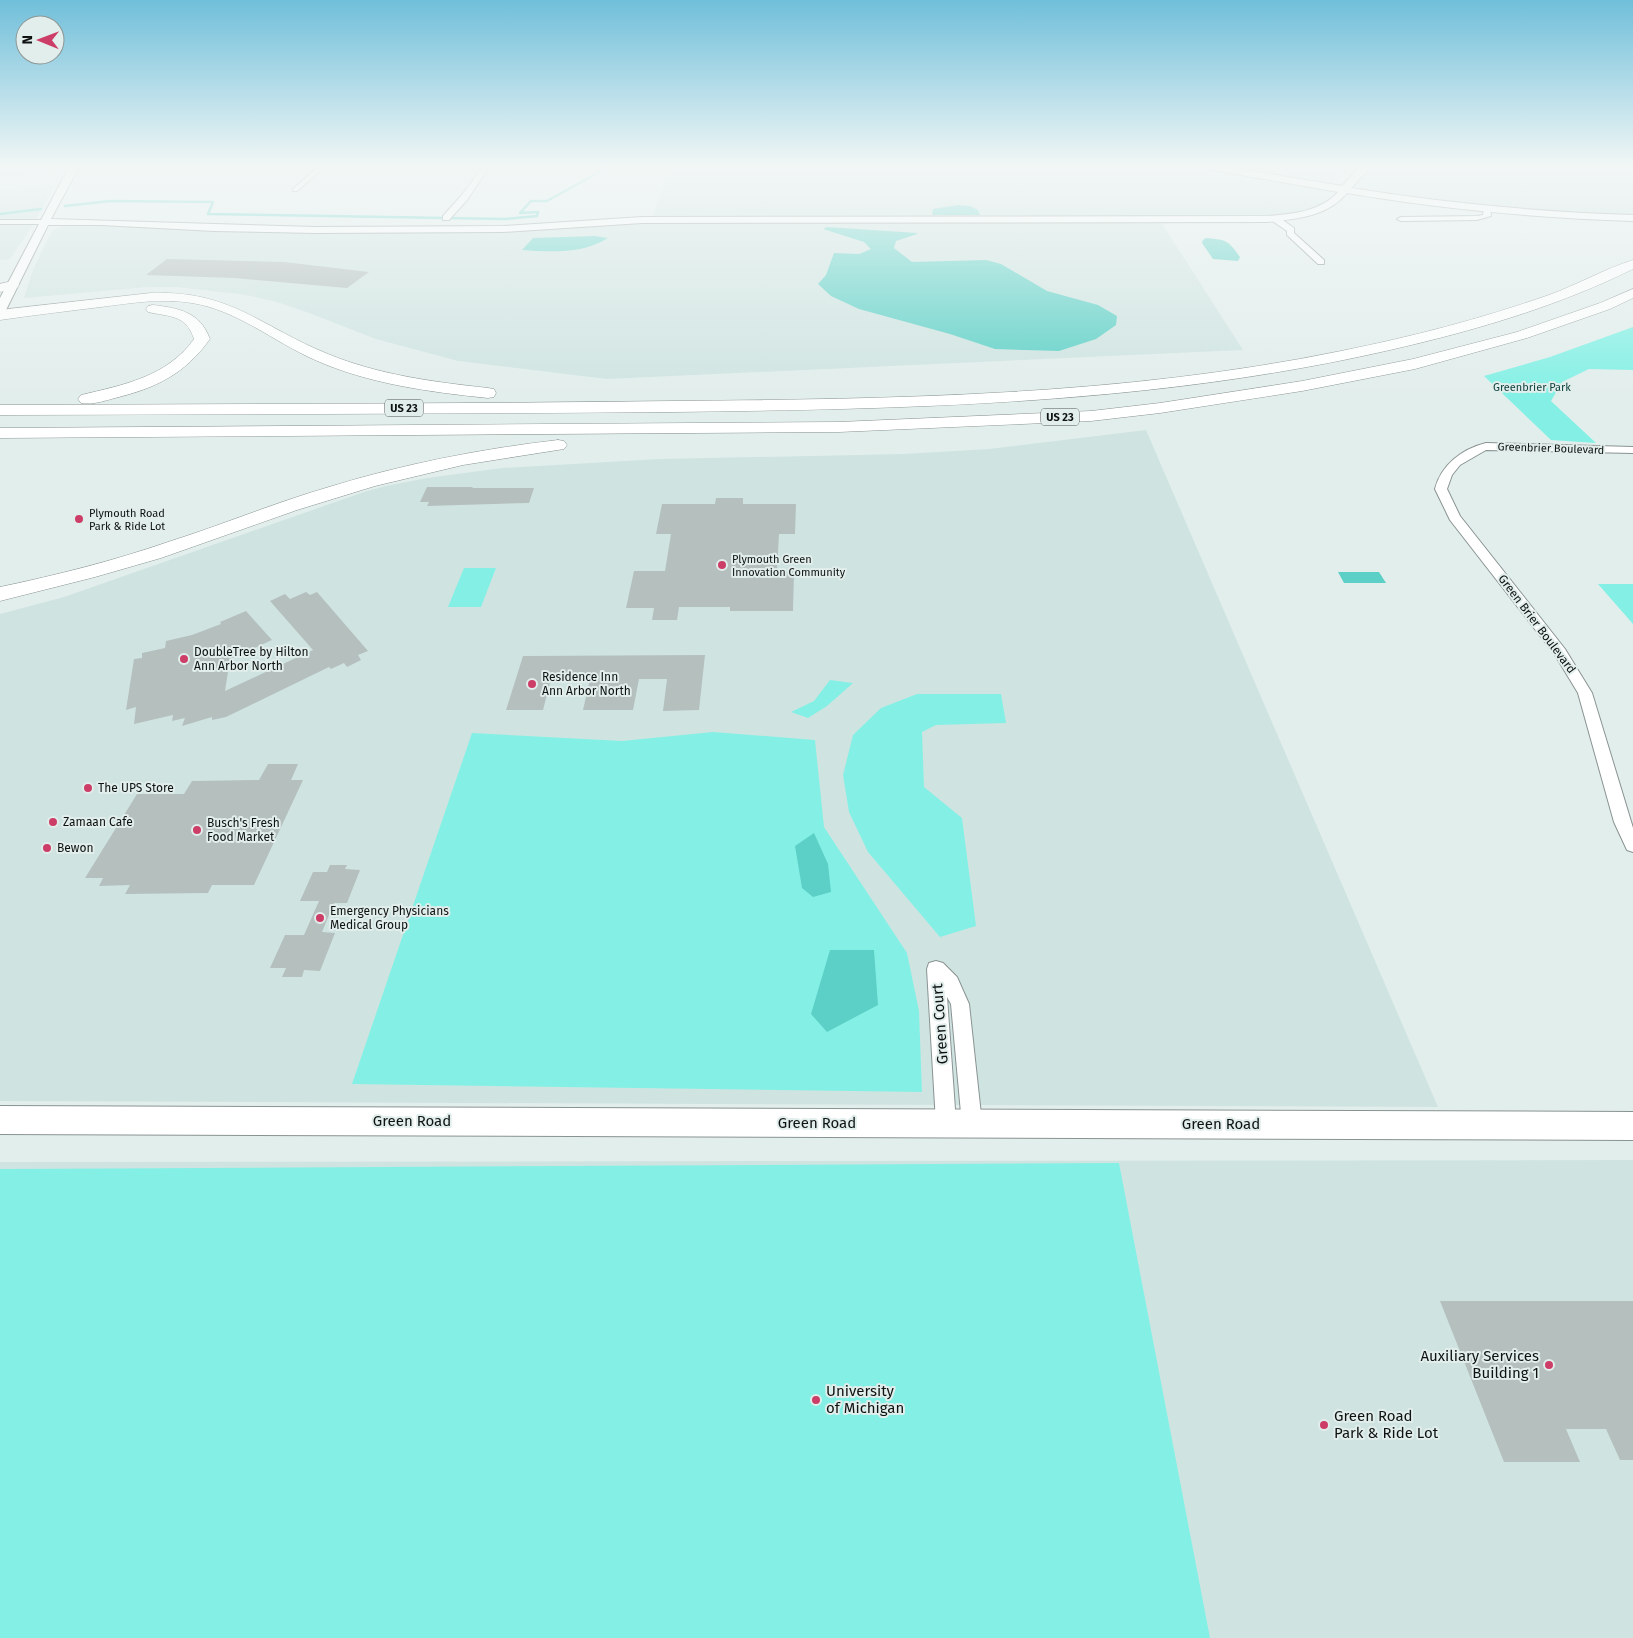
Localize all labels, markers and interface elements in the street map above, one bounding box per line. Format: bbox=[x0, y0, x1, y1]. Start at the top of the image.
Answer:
north arrow bbox=[15, 15, 65, 65]
text: N bbox=[19, 35, 36, 45]
park label: Greenbrier Park bbox=[1493, 381, 1571, 394]
road number: US 23 bbox=[385, 399, 423, 416]
road number: US 23 bbox=[1041, 408, 1079, 426]
street label: Greenbrier Boulevard bbox=[1497, 440, 1605, 457]
place label: Plymouth Road Park & Ride Lot bbox=[89, 507, 165, 533]
marker: Plymouth Road Park & Ride Lot bbox=[73, 513, 85, 525]
place label: Plymouth Green Innovation Community bbox=[732, 553, 846, 579]
marker: Plymouth Green Innovation Community bbox=[716, 559, 728, 571]
street label: Green Brier Boulevard bbox=[1495, 572, 1579, 676]
place label: DoubleTree by Hilton Ann Arbor North bbox=[194, 645, 309, 673]
marker: DoubleTree by Hilton Ann Arbor North bbox=[178, 653, 190, 665]
place label: Residence Inn Ann Arbor North bbox=[542, 670, 631, 698]
marker: Residence Inn Ann Arbor North bbox=[526, 678, 538, 690]
place label: The UPS Store bbox=[98, 781, 174, 795]
marker: The UPS Store bbox=[82, 782, 94, 794]
place label: Zamaan Cafe bbox=[63, 815, 133, 829]
marker: Zamaan Cafe bbox=[47, 816, 59, 828]
place label: Busch's Fresh Food Market bbox=[207, 816, 280, 844]
marker: Busch's Fresh Food Market bbox=[191, 824, 203, 836]
place label: Bewon bbox=[57, 841, 93, 855]
marker: Bewon bbox=[41, 842, 53, 854]
place label: Emergency Physicians Medical Group bbox=[330, 904, 449, 932]
marker: Emergency Physicians Medical Group bbox=[314, 912, 326, 924]
street label: Green Court bbox=[928, 983, 952, 1065]
street label: Green Road bbox=[373, 1112, 451, 1130]
street label: Green Road bbox=[778, 1114, 856, 1132]
street label: Green Road bbox=[1182, 1115, 1260, 1133]
place label: Auxiliary Services Building 1 bbox=[1420, 1347, 1539, 1382]
marker: Auxiliary Services Building 1 bbox=[1543, 1359, 1555, 1371]
place label: University of Michigan bbox=[826, 1382, 904, 1417]
marker: University of Michigan bbox=[810, 1394, 822, 1406]
place label: Green Road Park & Ride Lot bbox=[1334, 1407, 1439, 1442]
marker: Green Road Park & Ride Lot bbox=[1318, 1419, 1330, 1431]

